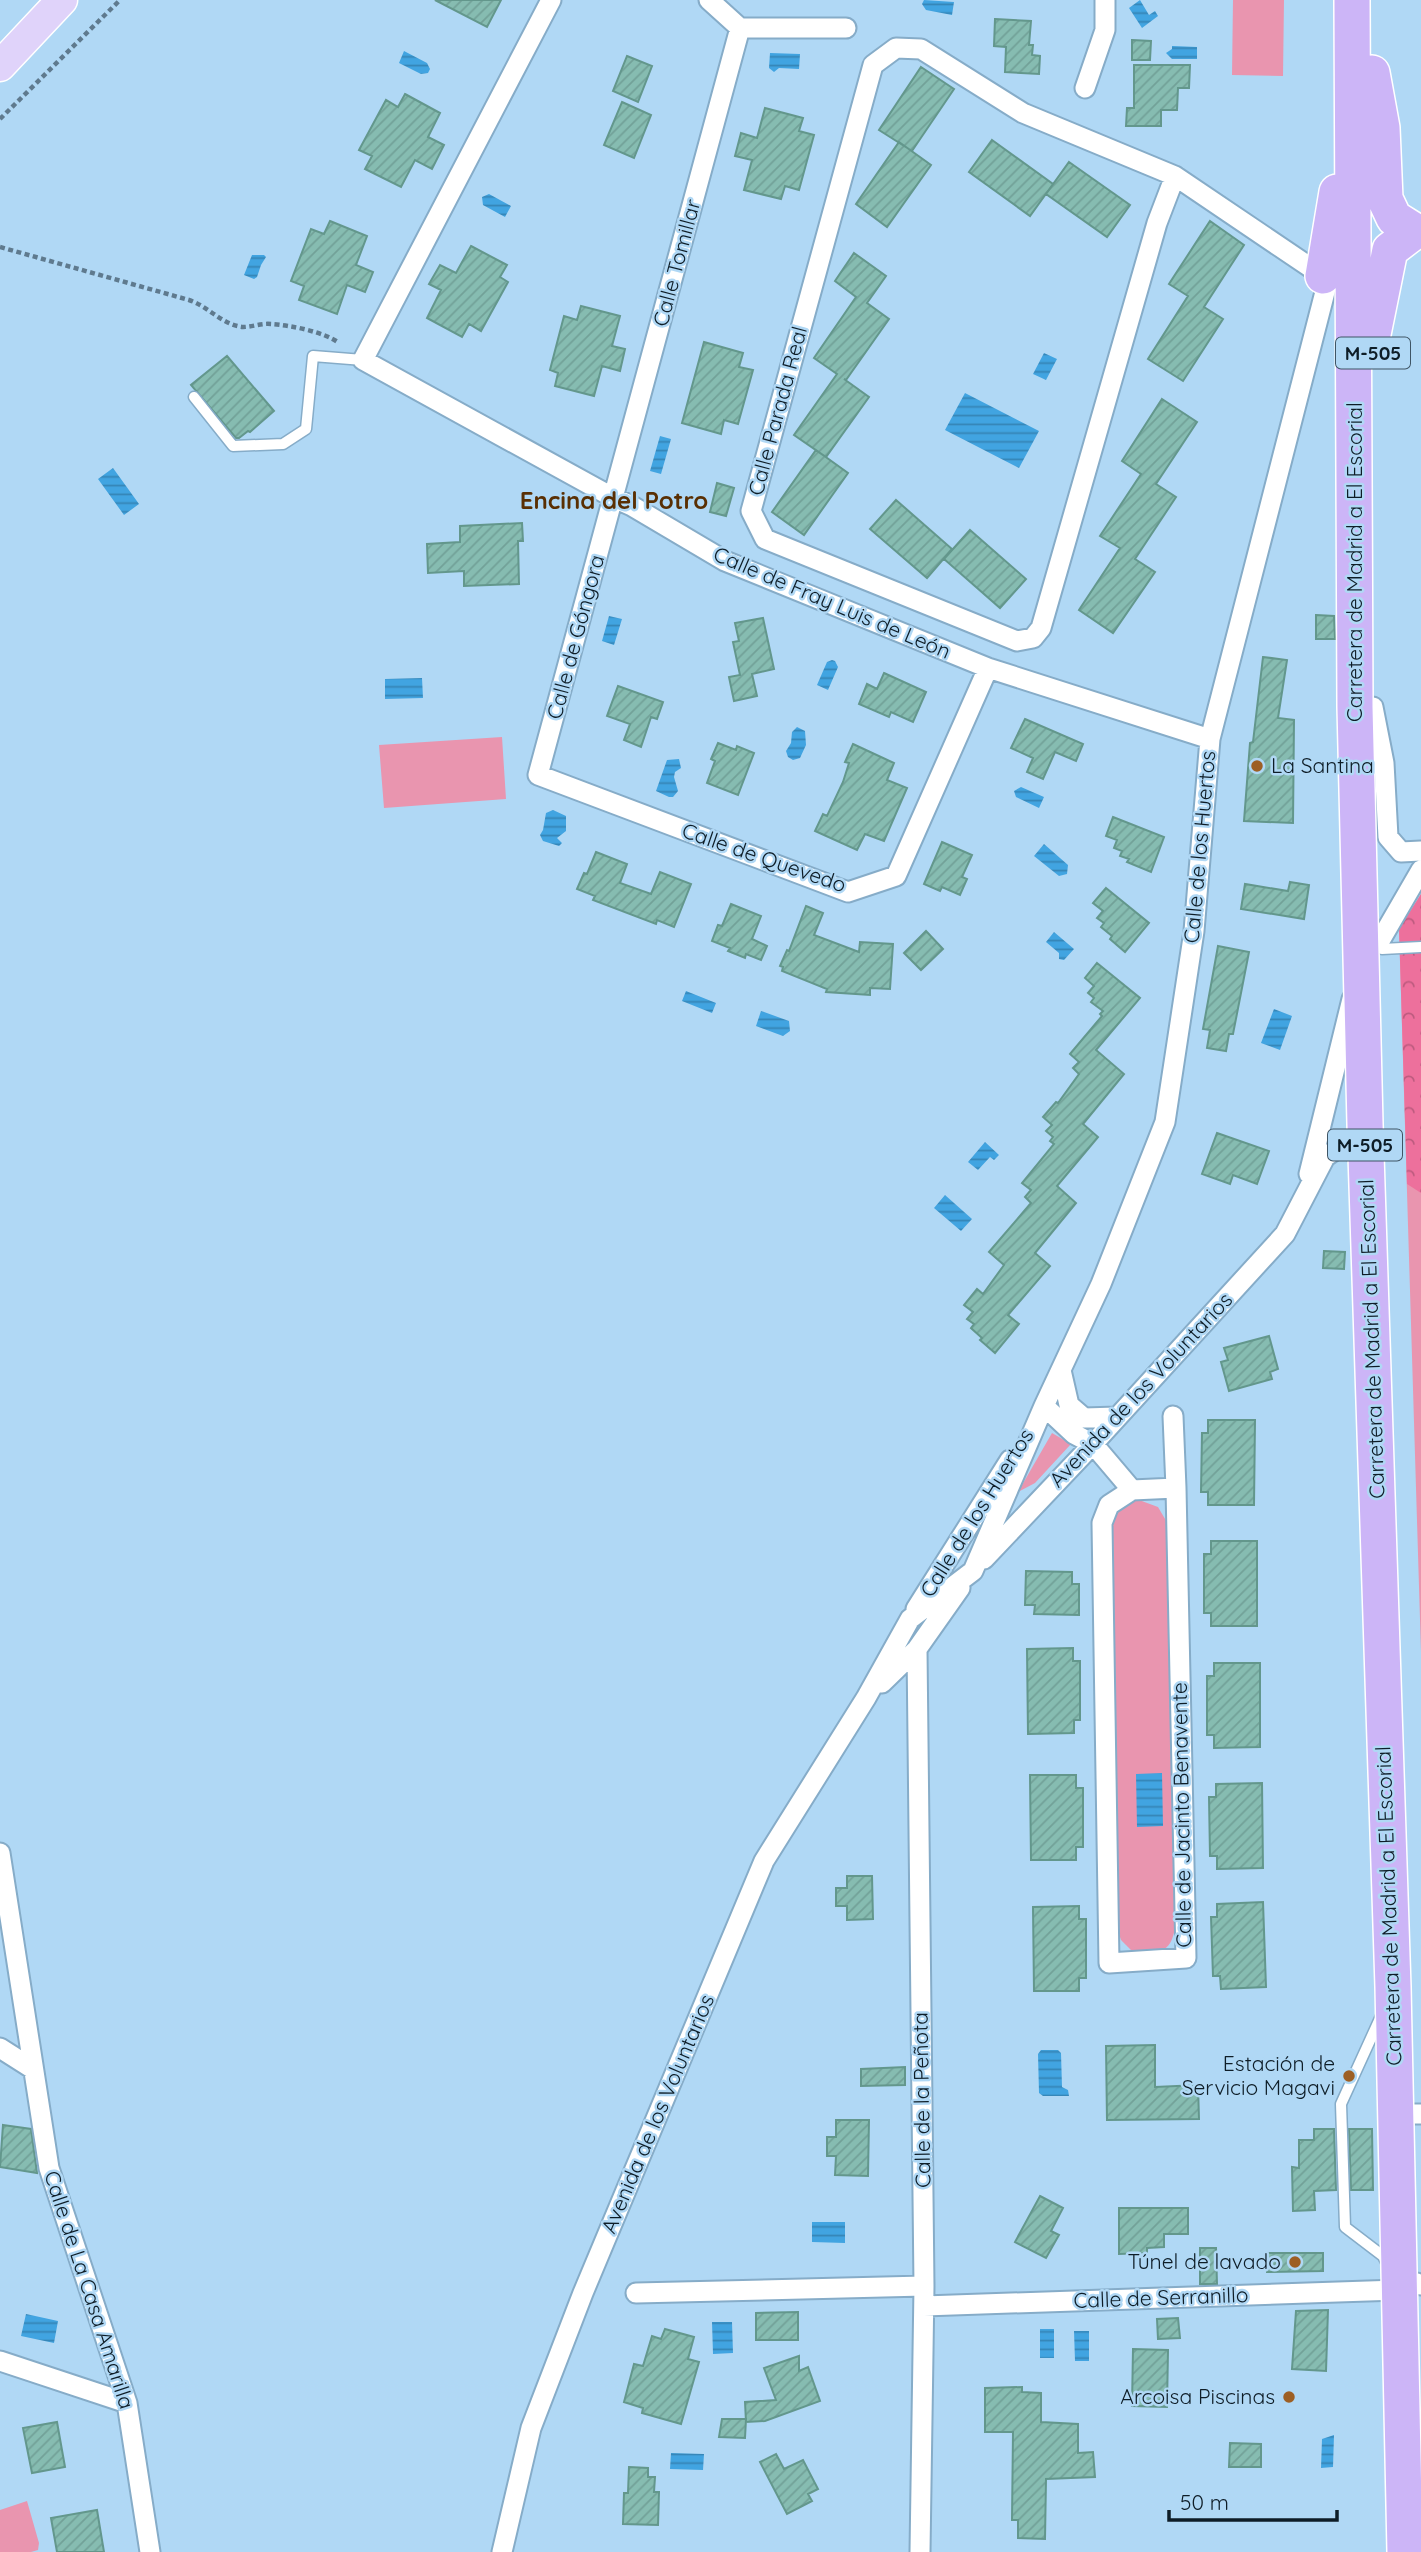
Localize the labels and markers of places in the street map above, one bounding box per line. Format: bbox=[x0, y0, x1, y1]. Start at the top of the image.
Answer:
place label: La Santina bbox=[1271, 752, 1374, 778]
marker: La Santina bbox=[1249, 758, 1265, 774]
place label: Estación de Servicio Magavi bbox=[1182, 2050, 1335, 2100]
marker: Estación de Servicio Magavi bbox=[1341, 2068, 1357, 2084]
place label: Túnel de lavado bbox=[1127, 2248, 1281, 2274]
marker: Túnel de lavado bbox=[1287, 2254, 1303, 2270]
place label: Arcoisa Piscinas bbox=[1120, 2383, 1275, 2409]
marker: Arcoisa Piscinas bbox=[1281, 2389, 1297, 2405]

